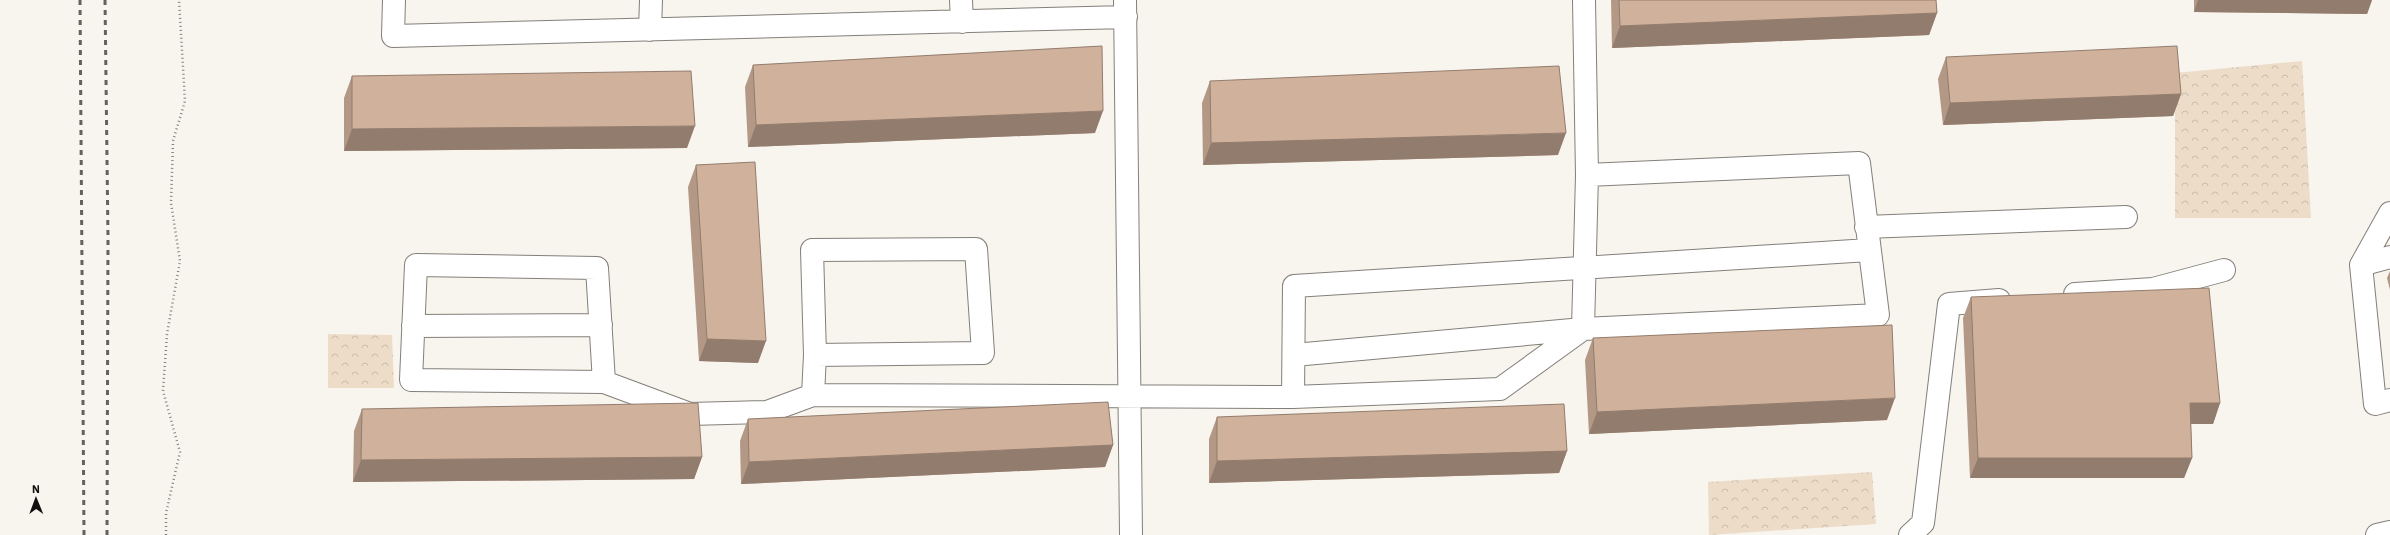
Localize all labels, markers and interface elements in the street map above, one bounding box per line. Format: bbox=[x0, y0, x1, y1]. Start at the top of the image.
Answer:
north arrow bbox=[16, 479, 56, 519]
text: N bbox=[32, 482, 40, 496]

